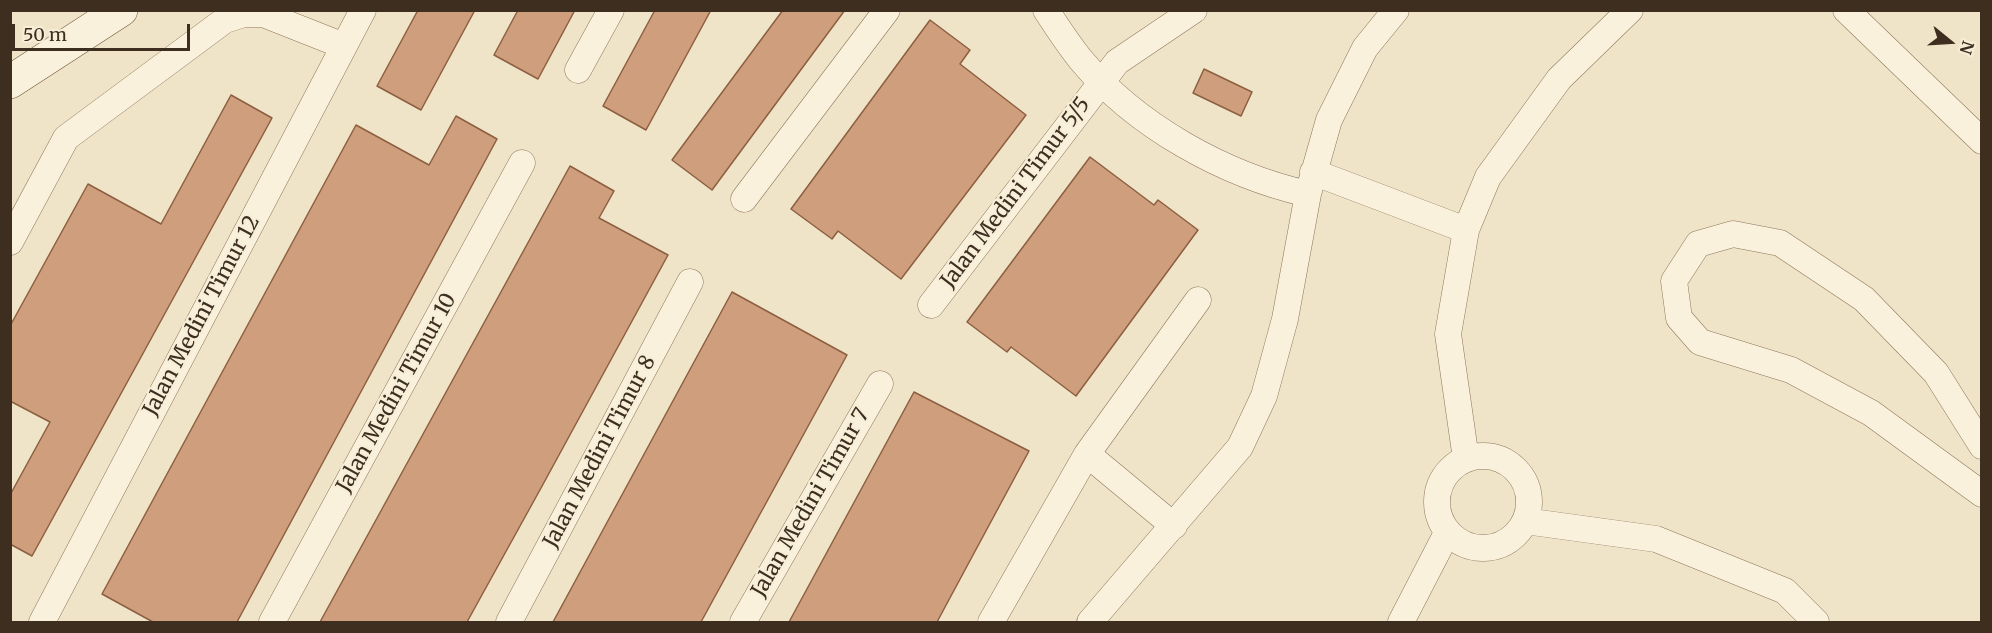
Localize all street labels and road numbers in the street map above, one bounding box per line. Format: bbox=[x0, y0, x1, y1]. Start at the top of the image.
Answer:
street label: Jalan Medini Timur 5/5 bbox=[936, 93, 1096, 293]
street label: Jalan Medini Timur 12 bbox=[138, 212, 266, 420]
street label: Jalan Medini Timur 10 bbox=[332, 289, 462, 497]
street label: Jalan Medini Timur 8 bbox=[539, 352, 661, 552]
street label: Jalan Medini Timur 7 bbox=[747, 404, 875, 602]

